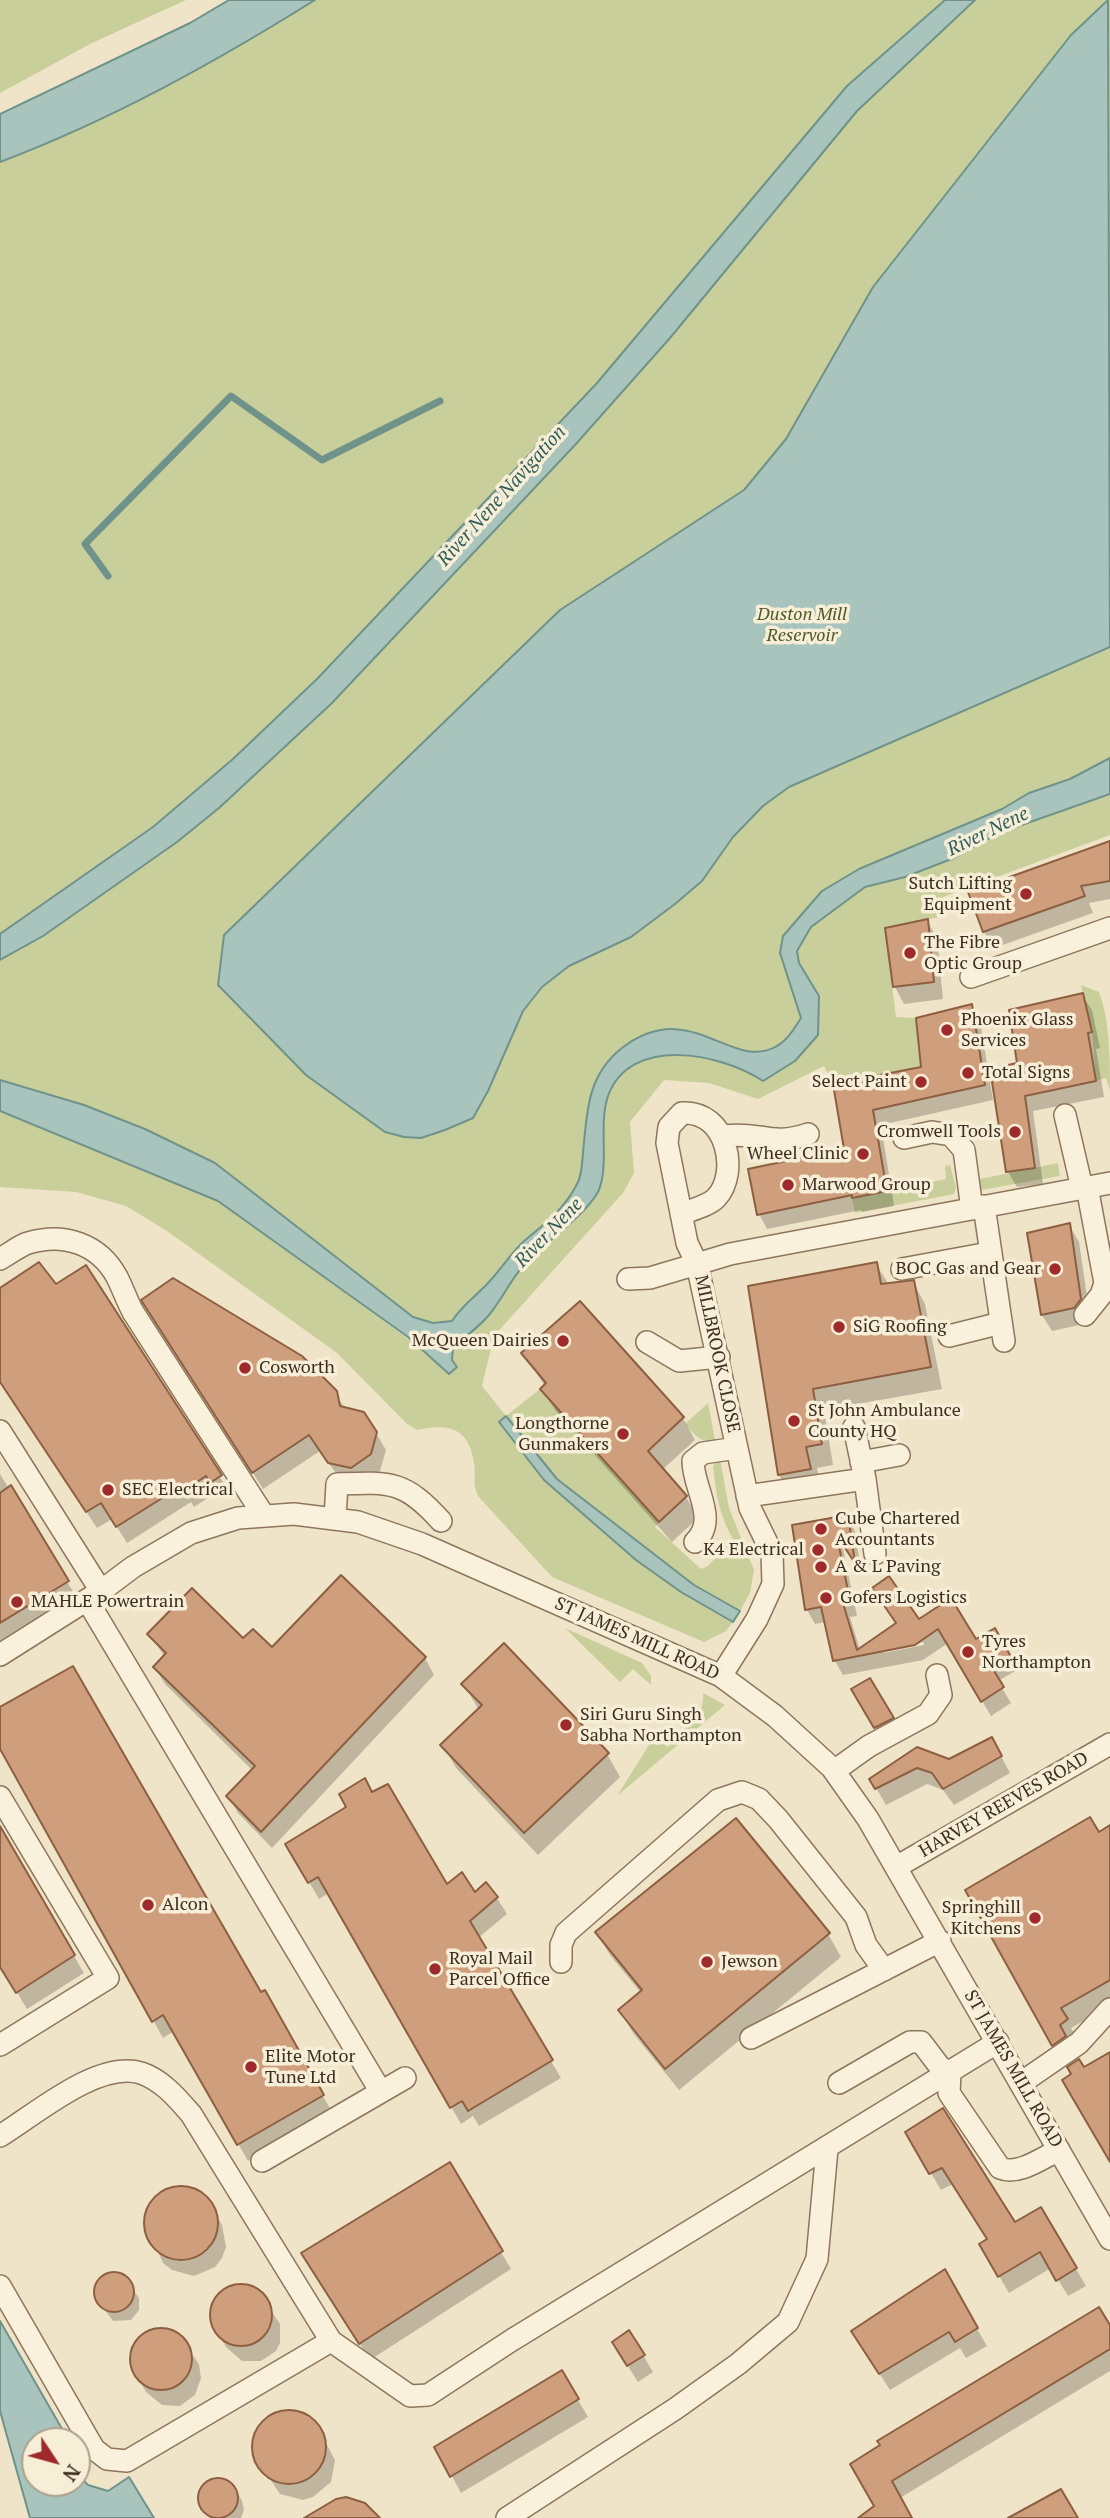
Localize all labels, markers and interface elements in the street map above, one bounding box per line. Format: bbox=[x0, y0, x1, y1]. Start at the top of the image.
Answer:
water label: River Nene Navigation bbox=[433, 421, 571, 571]
park label: Duston Mill Reservoir bbox=[757, 604, 847, 646]
water label: River Nene bbox=[944, 803, 1032, 861]
place label: Sutch Lifting Equipment bbox=[909, 873, 1012, 916]
marker: Sutch Lifting Equipment bbox=[1018, 886, 1034, 902]
place label: The Fibre Optic Group bbox=[924, 932, 1022, 974]
marker: The Fibre Optic Group bbox=[902, 945, 918, 961]
place label: Phoenix Glass Services bbox=[961, 1009, 1074, 1052]
marker: Phoenix Glass Services bbox=[939, 1022, 955, 1038]
place label: Total Signs bbox=[982, 1062, 1070, 1084]
marker: Total Signs bbox=[960, 1065, 976, 1081]
place label: Select Paint bbox=[812, 1071, 907, 1093]
marker: Select Paint bbox=[913, 1074, 929, 1090]
place label: Cromwell Tools bbox=[877, 1121, 1001, 1143]
marker: Cromwell Tools bbox=[1007, 1124, 1023, 1140]
place label: Wheel Clinic bbox=[747, 1143, 849, 1165]
marker: Wheel Clinic bbox=[855, 1146, 871, 1162]
place label: Marwood Group bbox=[802, 1174, 931, 1196]
marker: Marwood Group bbox=[780, 1177, 796, 1193]
water label: River Nene bbox=[510, 1194, 588, 1272]
place label: BOC Gas and Gear bbox=[895, 1258, 1041, 1280]
marker: BOC Gas and Gear bbox=[1047, 1261, 1063, 1277]
street label: MILLBROOK CLOSE bbox=[690, 1273, 744, 1435]
place label: SiG Roofing bbox=[853, 1316, 947, 1338]
marker: SiG Roofing bbox=[831, 1319, 847, 1335]
place label: McQueen Dairies bbox=[412, 1330, 549, 1352]
marker: McQueen Dairies bbox=[555, 1333, 571, 1349]
place label: Cosworth bbox=[259, 1357, 335, 1379]
marker: Cosworth bbox=[237, 1360, 253, 1376]
place label: St John Ambulance County HQ bbox=[808, 1400, 961, 1442]
place label: Longthorne Gunmakers bbox=[515, 1413, 609, 1456]
marker: St John Ambulance County HQ bbox=[786, 1413, 802, 1429]
marker: Longthorne Gunmakers bbox=[615, 1426, 631, 1442]
place label: SEC Electrical bbox=[122, 1479, 233, 1501]
marker: SEC Electrical bbox=[100, 1482, 116, 1498]
place label: Cube Chartered Accountants bbox=[835, 1508, 960, 1550]
marker: Cube Chartered Accountants bbox=[813, 1521, 829, 1537]
place label: K4 Electrical bbox=[703, 1539, 804, 1561]
marker: K4 Electrical bbox=[810, 1542, 826, 1558]
place label: A & L Paving bbox=[835, 1556, 940, 1578]
marker: A & L Paving bbox=[813, 1559, 829, 1575]
place label: Gofers Logistics bbox=[840, 1587, 967, 1609]
marker: Gofers Logistics bbox=[818, 1590, 834, 1606]
place label: MAHLE Powertrain bbox=[31, 1591, 184, 1613]
street label: ST JAMES MILL ROAD bbox=[551, 1593, 723, 1685]
marker: MAHLE Powertrain bbox=[9, 1594, 25, 1610]
place label: Tyres Northampton bbox=[982, 1631, 1091, 1674]
marker: Tyres Northampton bbox=[960, 1644, 976, 1660]
place label: Siri Guru Singh Sabha Northampton bbox=[580, 1704, 742, 1746]
marker: Siri Guru Singh Sabha Northampton bbox=[558, 1717, 574, 1733]
street label: HARVEY REEVES ROAD bbox=[916, 1748, 1092, 1862]
place label: Alcon bbox=[162, 1894, 208, 1916]
marker: Alcon bbox=[140, 1897, 156, 1913]
place label: Springhill Kitchens bbox=[942, 1897, 1021, 1940]
marker: Springhill Kitchens bbox=[1027, 1910, 1043, 1926]
place label: Royal Mail Parcel Office bbox=[449, 1948, 550, 1990]
place label: Jewson bbox=[721, 1951, 778, 1973]
marker: Jewson bbox=[699, 1954, 715, 1970]
marker: Royal Mail Parcel Office bbox=[427, 1961, 443, 1977]
street label: ST JAMES MILL ROAD bbox=[959, 1986, 1067, 2152]
place label: Elite Motor Tune Ltd bbox=[265, 2046, 355, 2088]
marker: Elite Motor Tune Ltd bbox=[243, 2059, 259, 2075]
north arrow bbox=[21, 2427, 91, 2497]
text: N bbox=[57, 2460, 86, 2487]

